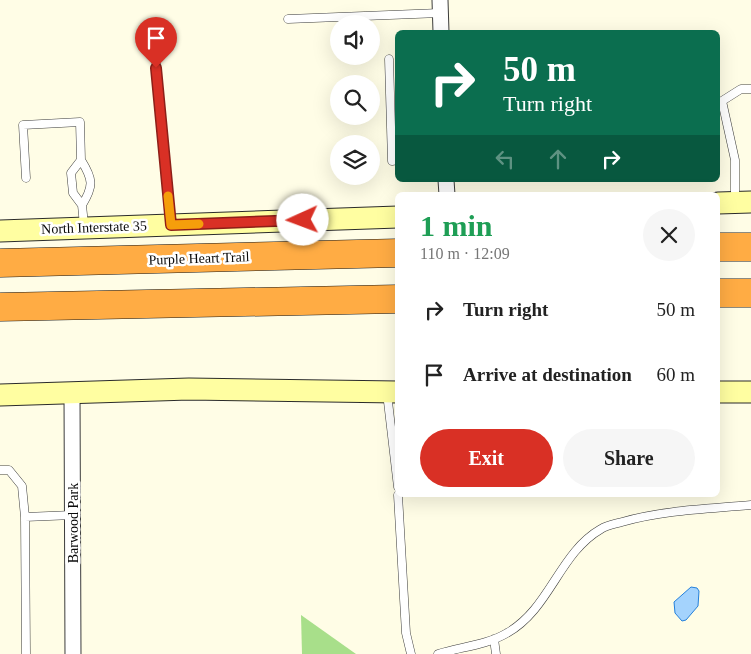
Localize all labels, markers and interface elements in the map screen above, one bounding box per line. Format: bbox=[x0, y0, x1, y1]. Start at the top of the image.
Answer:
map controls bbox=[330, 15, 380, 185]
button: sound bbox=[330, 15, 380, 65]
pin bbox=[135, 17, 177, 68]
icon: arrive bbox=[142, 24, 170, 52]
icon: right bbox=[420, 50, 485, 115]
text: 50 m bbox=[503, 50, 576, 89]
button: search bbox=[330, 75, 380, 125]
text: Turn right bbox=[503, 91, 592, 116]
button: layers bbox=[330, 135, 380, 185]
icon: left bbox=[491, 145, 519, 173]
icon: ahead bbox=[544, 145, 572, 173]
icon: right bbox=[597, 145, 625, 173]
position arrow bbox=[276, 193, 328, 245]
text: 1 min bbox=[420, 209, 493, 242]
button: close bbox=[643, 209, 695, 261]
street label: North Interstate 35 bbox=[41, 218, 147, 237]
text: 110 m · 12:09 bbox=[420, 245, 510, 262]
street label: Purple Heart Trail bbox=[148, 249, 250, 268]
icon: right bbox=[420, 296, 448, 324]
text: Turn right bbox=[463, 299, 548, 320]
text: 50 m bbox=[656, 299, 695, 320]
icon: arrive bbox=[420, 361, 448, 389]
text: Arrive at destination bbox=[463, 364, 632, 385]
text: 60 m bbox=[656, 364, 695, 385]
button: Exit bbox=[420, 429, 553, 487]
button: Share bbox=[563, 429, 695, 487]
street label: Barwood Park bbox=[66, 483, 81, 563]

